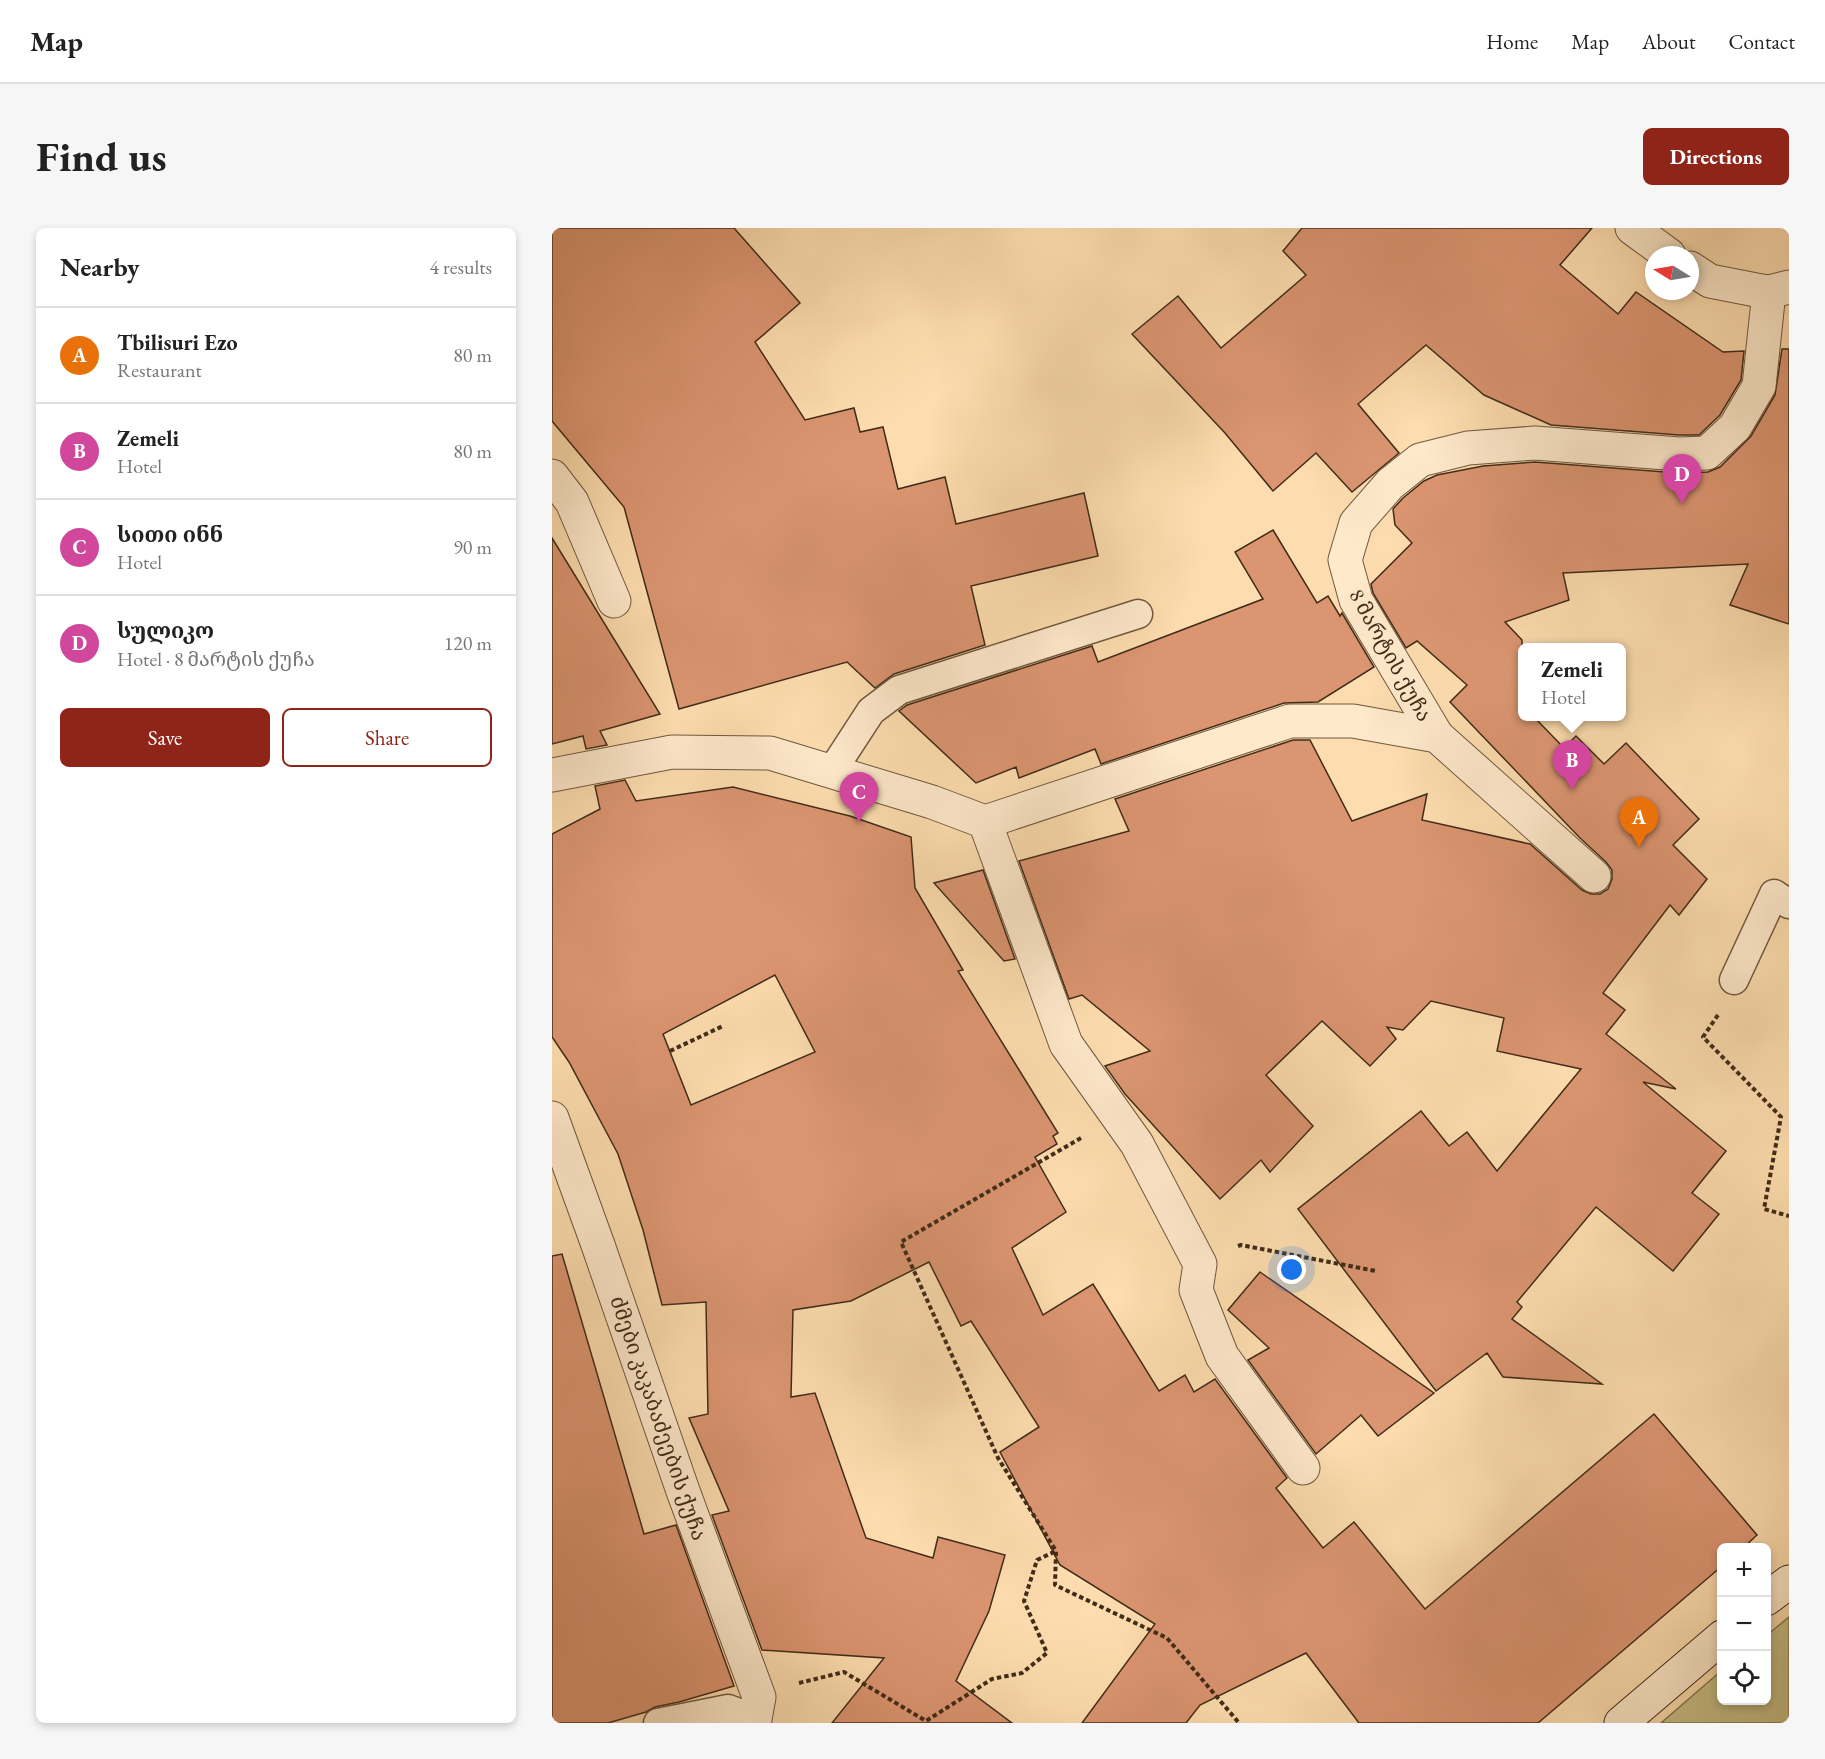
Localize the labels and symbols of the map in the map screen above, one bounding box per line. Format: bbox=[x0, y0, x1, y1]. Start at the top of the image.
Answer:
north arrow bbox=[1645, 246, 1699, 300]
pin: D bbox=[1662, 454, 1702, 504]
street label: 8 მარტის ქუჩა bbox=[1343, 584, 1439, 726]
pin: B bbox=[1552, 740, 1592, 790]
pin: C bbox=[840, 772, 878, 822]
pin: A bbox=[1620, 798, 1658, 847]
your location bbox=[1277, 1255, 1306, 1284]
street label: ძმები კაკაბაძეების ქუჩა bbox=[604, 1292, 714, 1544]

